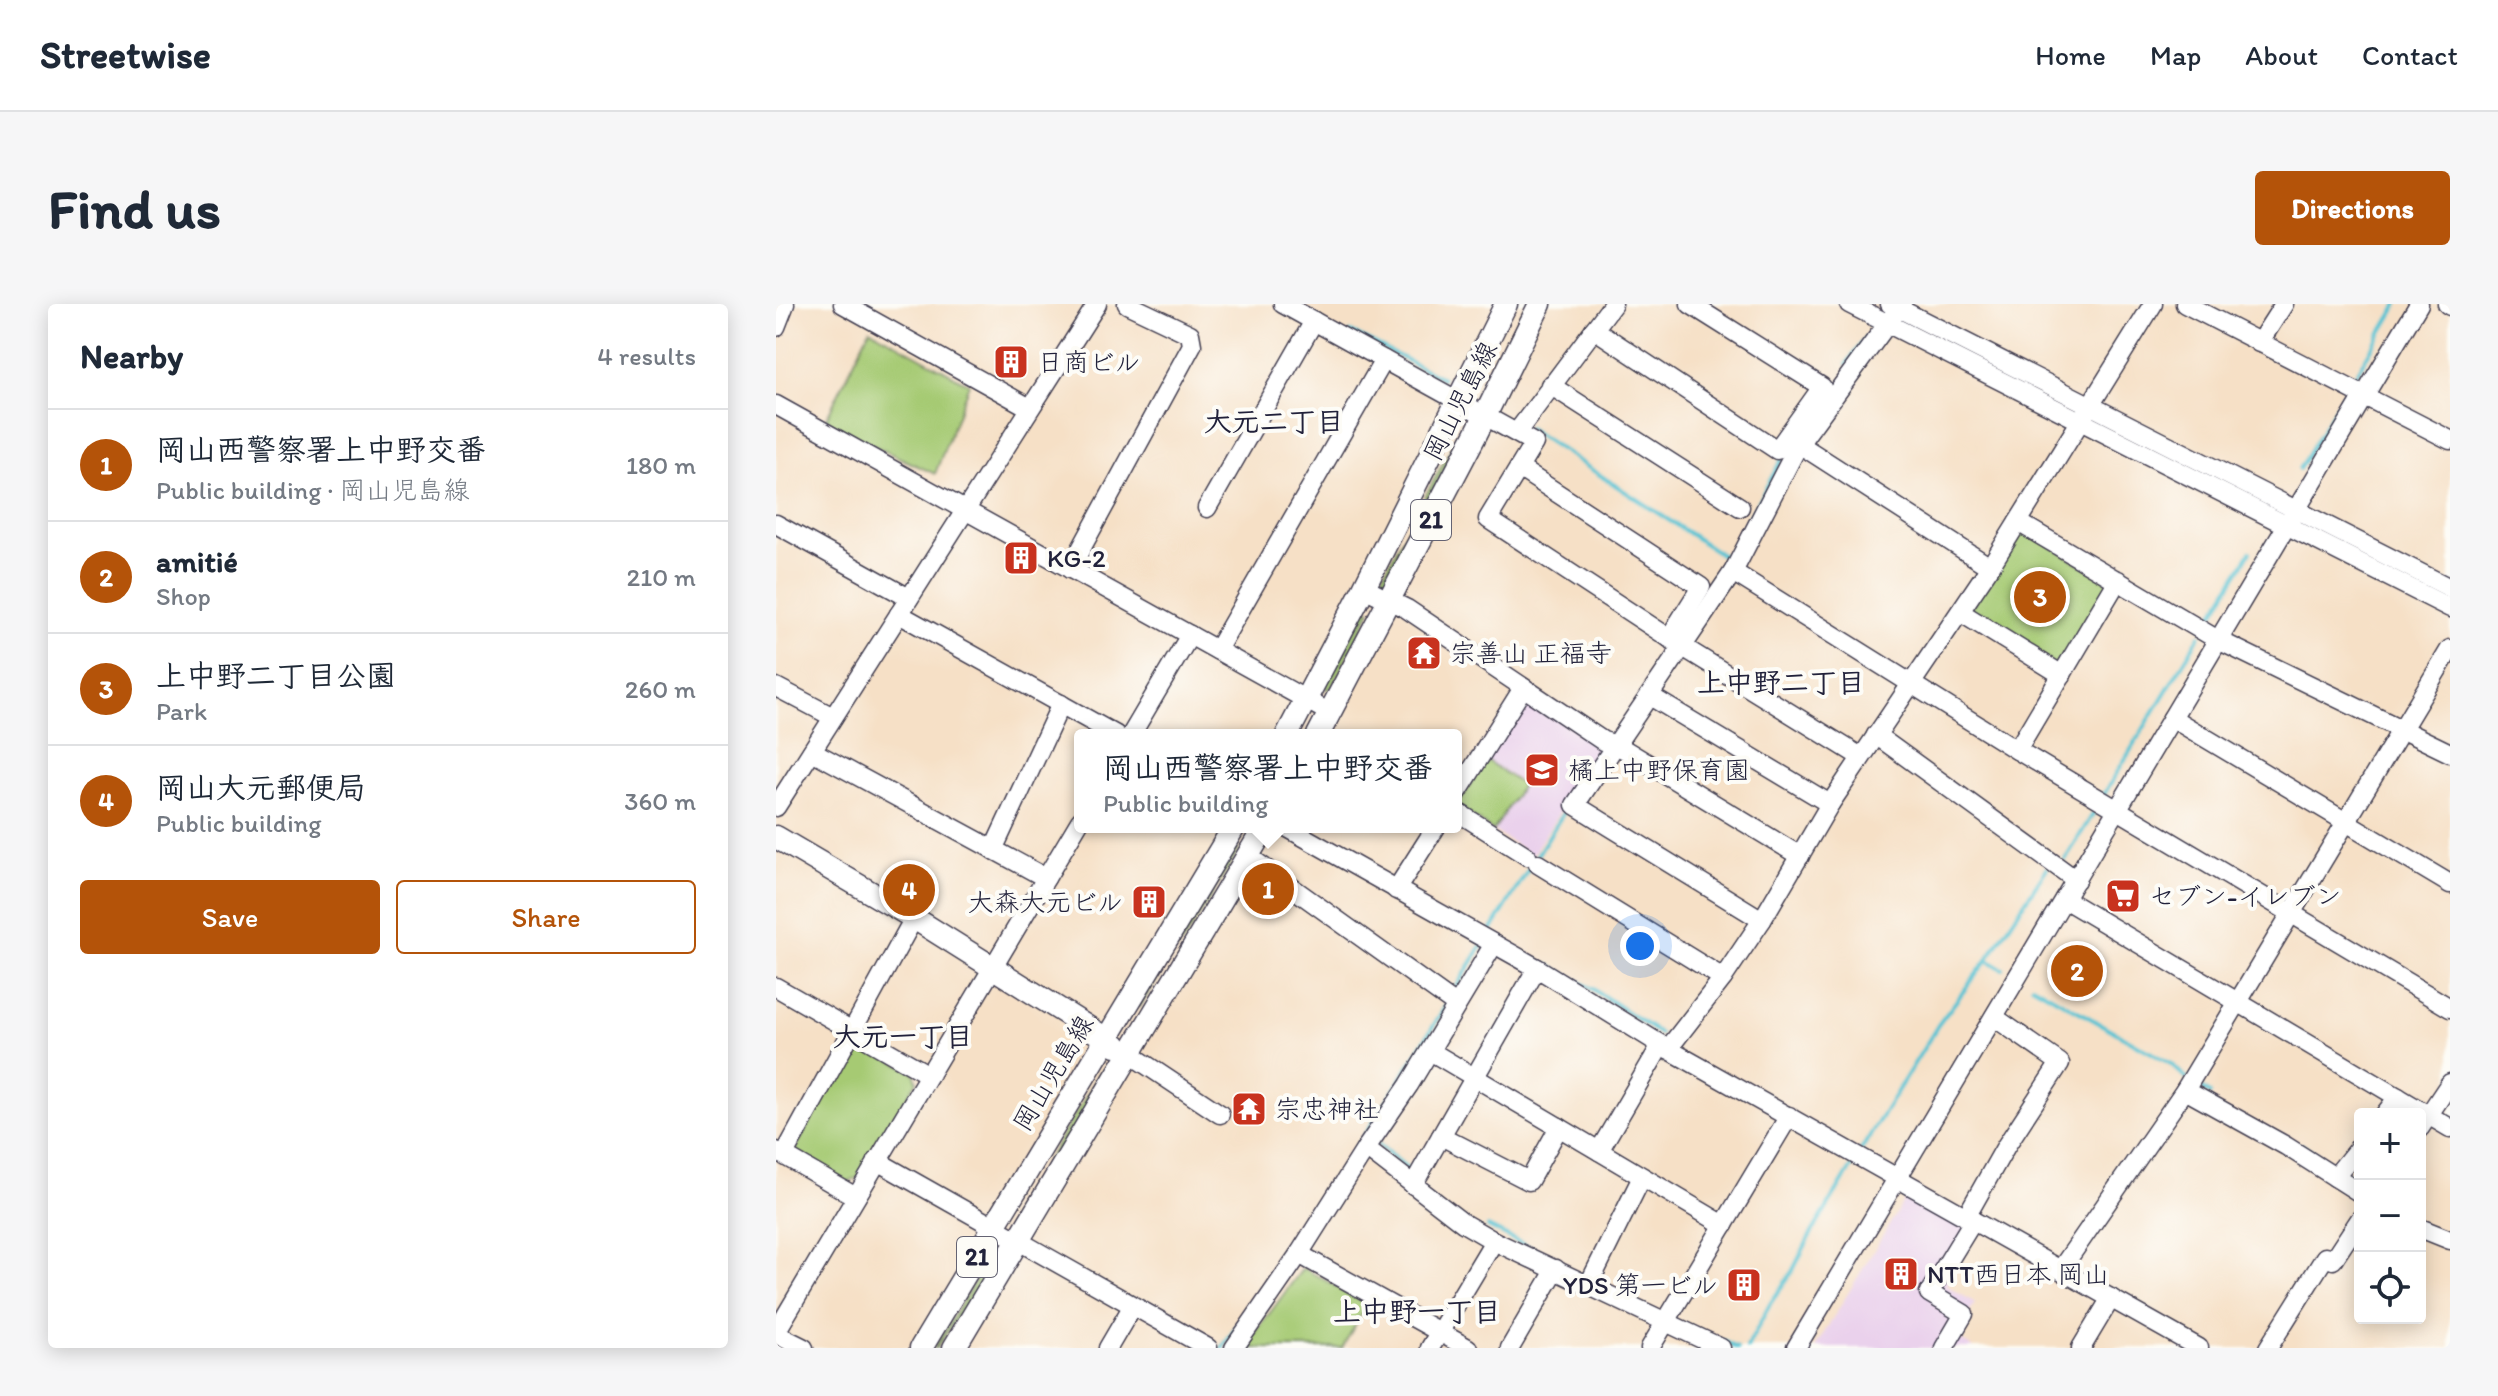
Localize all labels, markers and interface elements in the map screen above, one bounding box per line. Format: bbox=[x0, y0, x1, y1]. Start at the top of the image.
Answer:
text: Streetwise bbox=[40, 32, 211, 78]
text: Home bbox=[2035, 38, 2106, 72]
text: Map bbox=[2150, 38, 2201, 72]
text: About bbox=[2245, 38, 2318, 72]
text: Contact bbox=[2362, 38, 2458, 72]
button: Directions bbox=[2255, 171, 2450, 245]
text: Find us bbox=[48, 175, 221, 242]
text: Nearby bbox=[80, 336, 183, 377]
street label: 岡山児島線 bbox=[1416, 336, 1504, 466]
text: 4 results bbox=[597, 340, 696, 372]
building icon: 日商ビル bbox=[992, 343, 1030, 381]
place label: 日商ビル bbox=[1037, 346, 1140, 378]
district label: 大元二丁目 bbox=[1204, 404, 1344, 438]
text: 岡山西警察署上中野交番 bbox=[156, 431, 486, 468]
text: 1 bbox=[100, 449, 112, 481]
text: 180 m bbox=[626, 449, 696, 481]
text: Public building · 岡山児島線 bbox=[156, 474, 469, 506]
road number: 21 bbox=[1411, 500, 1451, 540]
building icon: KG-2 bbox=[1002, 539, 1040, 577]
place label: KG-2 bbox=[1047, 542, 1106, 574]
text: amitié bbox=[156, 543, 238, 580]
text: 2 bbox=[99, 561, 113, 593]
text: 210 m bbox=[627, 561, 696, 593]
pin: 3 bbox=[2014, 567, 2066, 627]
text: Shop bbox=[156, 580, 211, 612]
temple icon: 宗善山 正福寺 bbox=[1405, 634, 1443, 672]
place label: 宗善山 正福寺 bbox=[1450, 637, 1612, 669]
text: 上中野二丁目公園 bbox=[156, 657, 396, 694]
district label: 上中野二丁目 bbox=[1697, 665, 1865, 699]
text: 3 bbox=[99, 673, 113, 705]
text: 260 m bbox=[625, 673, 696, 705]
text: Park bbox=[156, 695, 207, 727]
popup bbox=[1074, 729, 1462, 833]
text: 岡山西警察署上中野交番 bbox=[1103, 749, 1433, 786]
school or university icon: 橘上中野保育園 bbox=[1523, 751, 1561, 789]
place label: 橘上中野保育園 bbox=[1568, 754, 1750, 786]
text: 岡山大元郵便局 bbox=[156, 769, 366, 806]
text: 4 bbox=[98, 785, 114, 817]
text: 360 m bbox=[624, 785, 696, 817]
text: Public building bbox=[1103, 787, 1269, 819]
text: Public building bbox=[156, 807, 322, 839]
pin: 1 bbox=[1242, 859, 1294, 919]
pin: 4 bbox=[883, 860, 935, 920]
supermarket icon: セブン-イレブン bbox=[2104, 877, 2142, 915]
button: Save bbox=[80, 880, 380, 954]
button: Share bbox=[396, 880, 696, 954]
place label: セブン-イレブン bbox=[2149, 880, 2341, 912]
building icon: 大森大元ビル bbox=[1130, 883, 1168, 921]
place label: 大森大元ビル bbox=[968, 886, 1123, 918]
your location bbox=[1620, 926, 1660, 966]
pin: 2 bbox=[2051, 941, 2103, 1001]
street label: 岡山児島線 bbox=[1006, 1009, 1100, 1137]
district label: 大元一丁目 bbox=[833, 1019, 973, 1053]
temple icon: 宗忠神社 bbox=[1230, 1090, 1268, 1128]
place label: 宗忠神社 bbox=[1275, 1093, 1379, 1125]
map controls bbox=[2354, 1108, 2426, 1324]
button: + bbox=[2354, 1108, 2426, 1180]
button: − bbox=[2354, 1180, 2426, 1252]
road number: 21 bbox=[957, 1237, 997, 1277]
button: locate bbox=[2354, 1252, 2426, 1324]
building icon: NTT西日本 岡山 bbox=[1882, 1255, 1920, 1293]
place label: NTT西日本 岡山 bbox=[1927, 1258, 2110, 1290]
building icon: YDS 第一ビル bbox=[1725, 1266, 1763, 1304]
place label: YDS 第一ビル bbox=[1563, 1269, 1718, 1301]
district label: 上中野一丁目 bbox=[1333, 1294, 1501, 1328]

